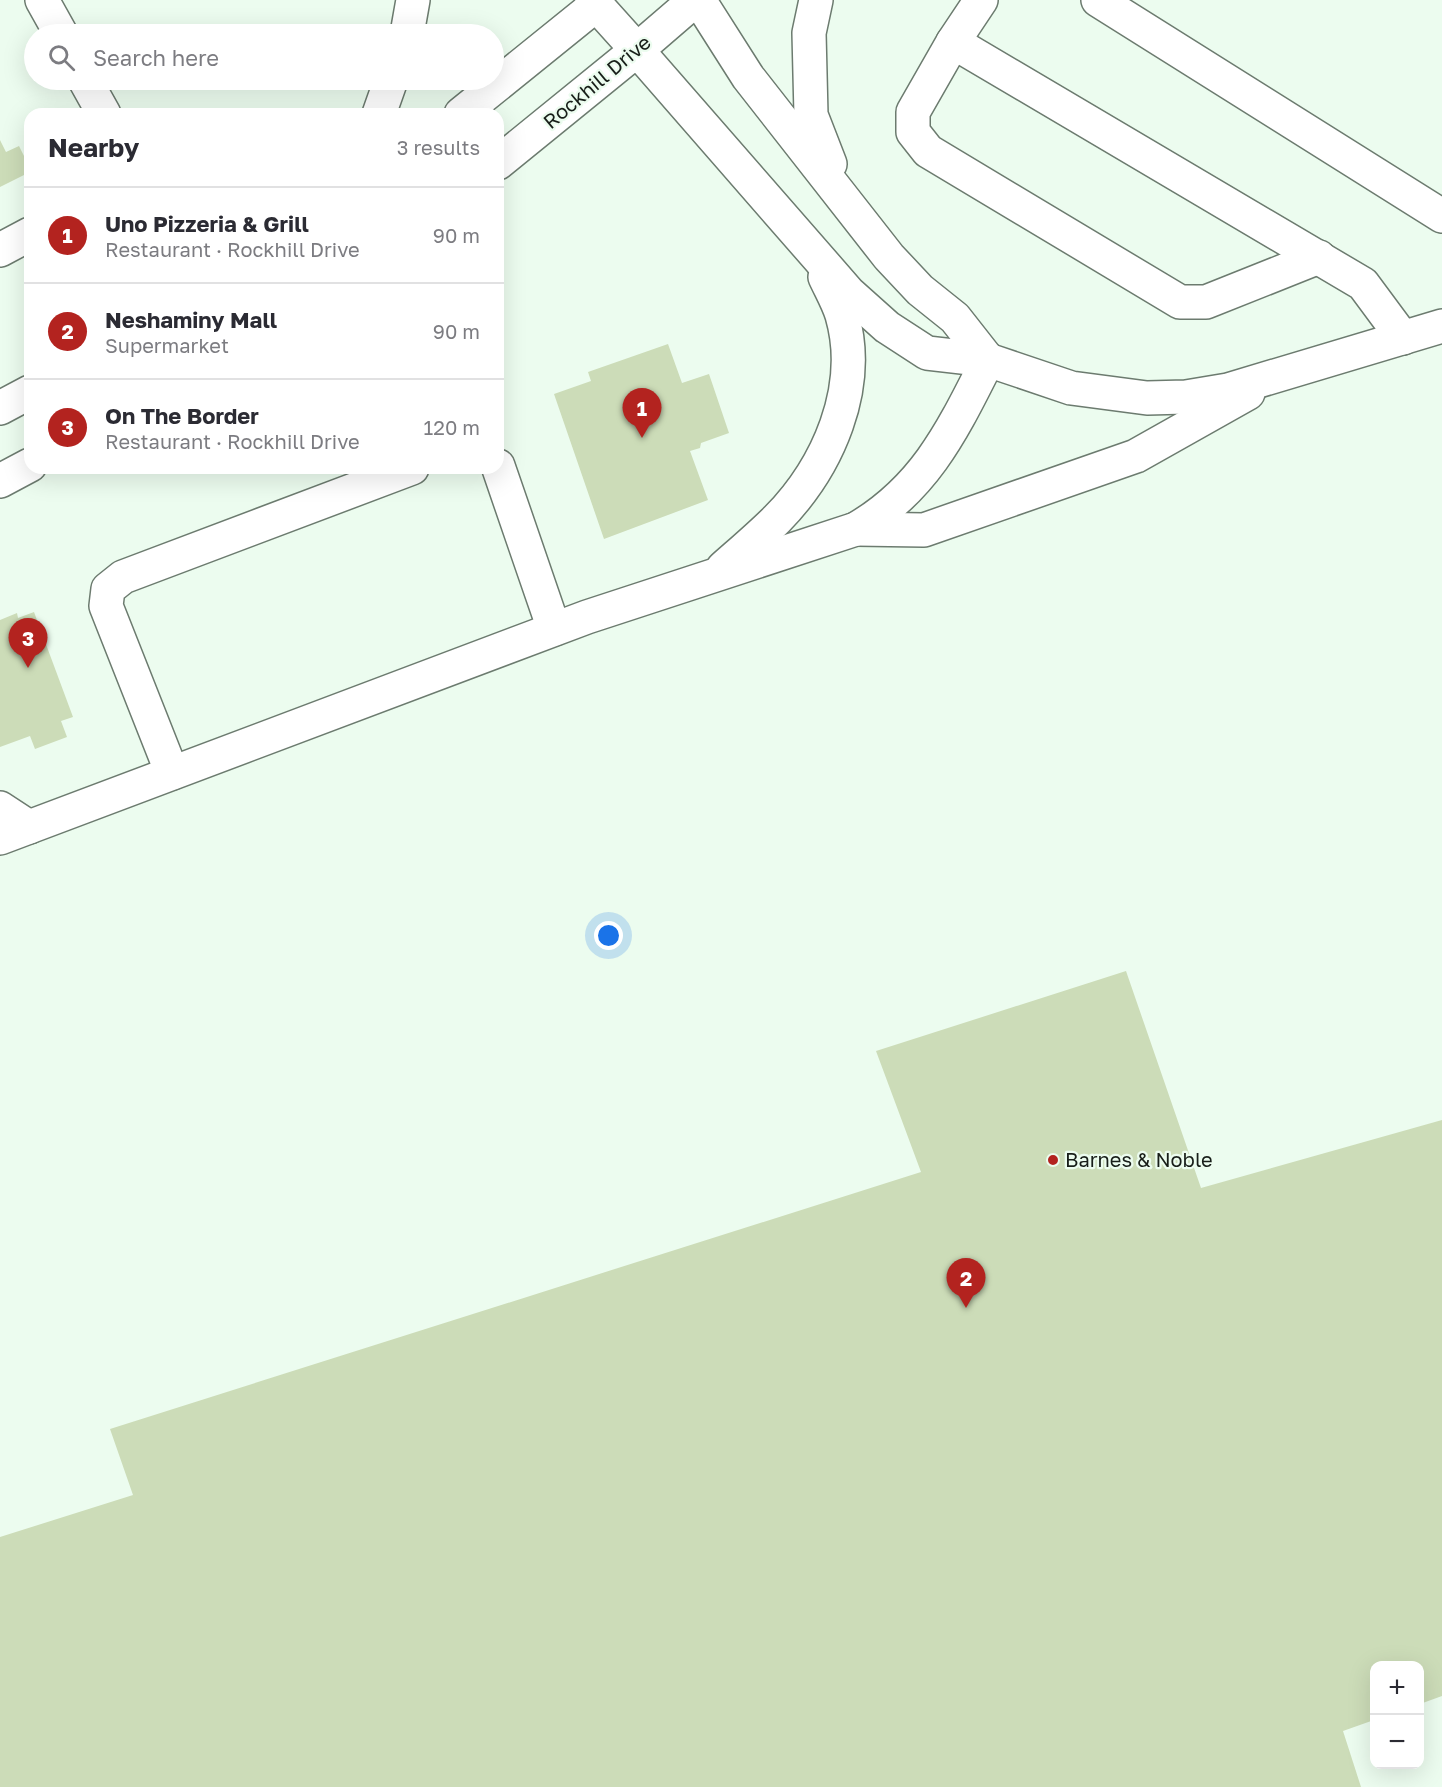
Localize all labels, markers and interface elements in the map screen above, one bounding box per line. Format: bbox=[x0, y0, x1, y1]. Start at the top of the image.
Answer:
search box bbox=[24, 24, 504, 90]
street label: Rockhill Drive bbox=[538, 29, 655, 133]
icon: search bbox=[45, 41, 78, 74]
text: Search here bbox=[93, 44, 219, 71]
text: Nearby bbox=[48, 132, 139, 163]
text: 3 results bbox=[397, 135, 480, 159]
text: Uno Pizzeria & Grill bbox=[105, 210, 309, 237]
text: 1 bbox=[62, 223, 73, 247]
text: 90 m bbox=[433, 223, 480, 247]
text: Restaurant · Rockhill Drive bbox=[105, 237, 360, 261]
text: Neshaminy Mall bbox=[105, 306, 277, 333]
text: 2 bbox=[61, 319, 74, 343]
text: 90 m bbox=[433, 319, 480, 343]
text: Supermarket bbox=[105, 333, 229, 357]
pin: 1 bbox=[622, 388, 662, 438]
text: On The Border bbox=[105, 402, 259, 429]
text: 3 bbox=[61, 415, 74, 439]
text: 120 m bbox=[424, 415, 480, 439]
text: Restaurant · Rockhill Drive bbox=[105, 429, 360, 453]
pin: 3 bbox=[9, 618, 48, 668]
your location bbox=[594, 921, 623, 950]
place label: Barnes & Noble bbox=[1065, 1147, 1213, 1171]
marker: Barnes & Noble bbox=[1046, 1153, 1060, 1167]
pin: 2 bbox=[946, 1258, 986, 1308]
map controls bbox=[1370, 1661, 1424, 1769]
button: + bbox=[1370, 1661, 1424, 1715]
button: − bbox=[1370, 1715, 1424, 1769]

